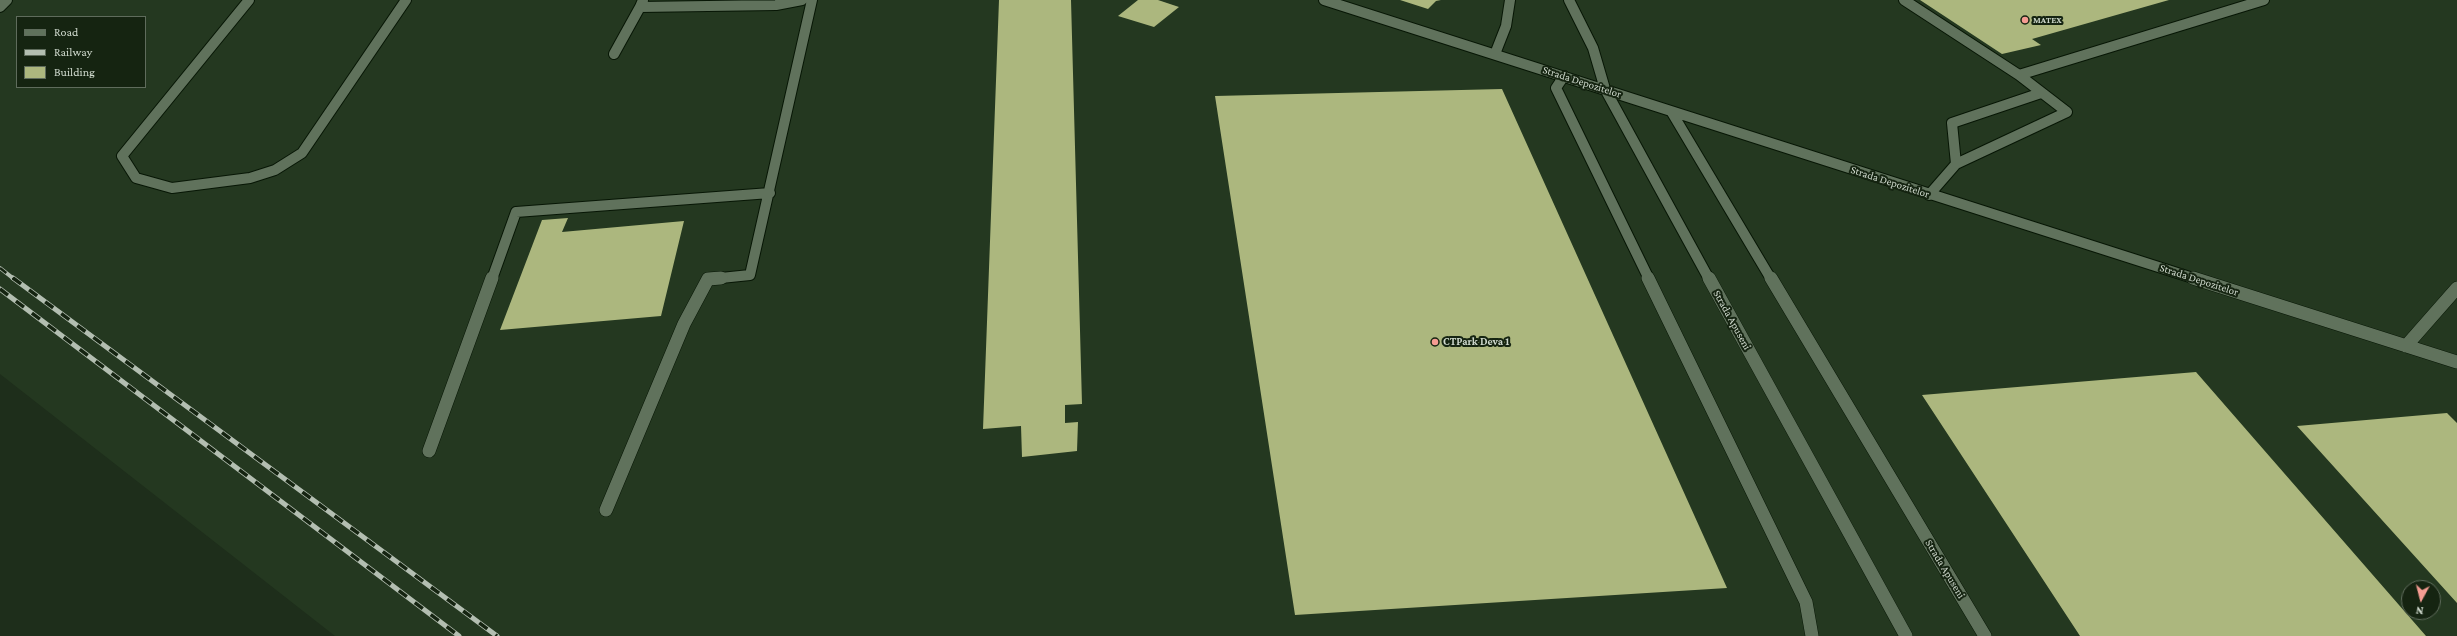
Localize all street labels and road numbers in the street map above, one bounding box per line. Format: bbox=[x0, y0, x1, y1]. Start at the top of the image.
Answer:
street label: Strada Depozitelor bbox=[1541, 63, 1623, 101]
street label: Strada Depozitelor bbox=[1849, 163, 1931, 201]
street label: Strada Depozitelor bbox=[2158, 261, 2240, 299]
street label: Strada Apuseni bbox=[1710, 288, 1754, 352]
street label: Strada Apuseni bbox=[1922, 537, 1968, 601]

